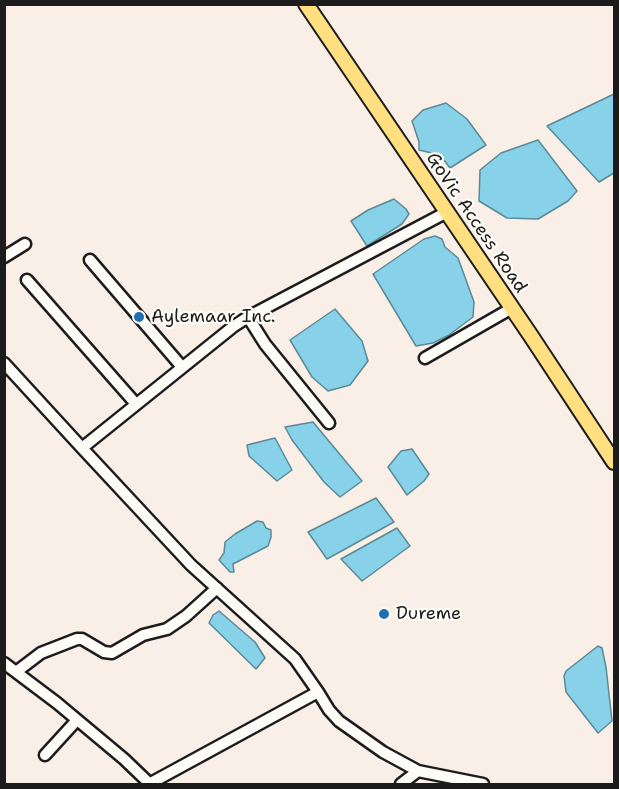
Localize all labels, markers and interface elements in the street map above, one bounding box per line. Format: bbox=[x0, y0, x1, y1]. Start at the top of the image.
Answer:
street label: GoVic Access Road bbox=[421, 149, 531, 297]
place label: Aylemaar Inc. bbox=[151, 306, 275, 328]
marker: Aylemaar Inc. bbox=[132, 310, 146, 324]
place label: Dureme bbox=[396, 603, 461, 625]
marker: Dureme bbox=[377, 607, 391, 621]

